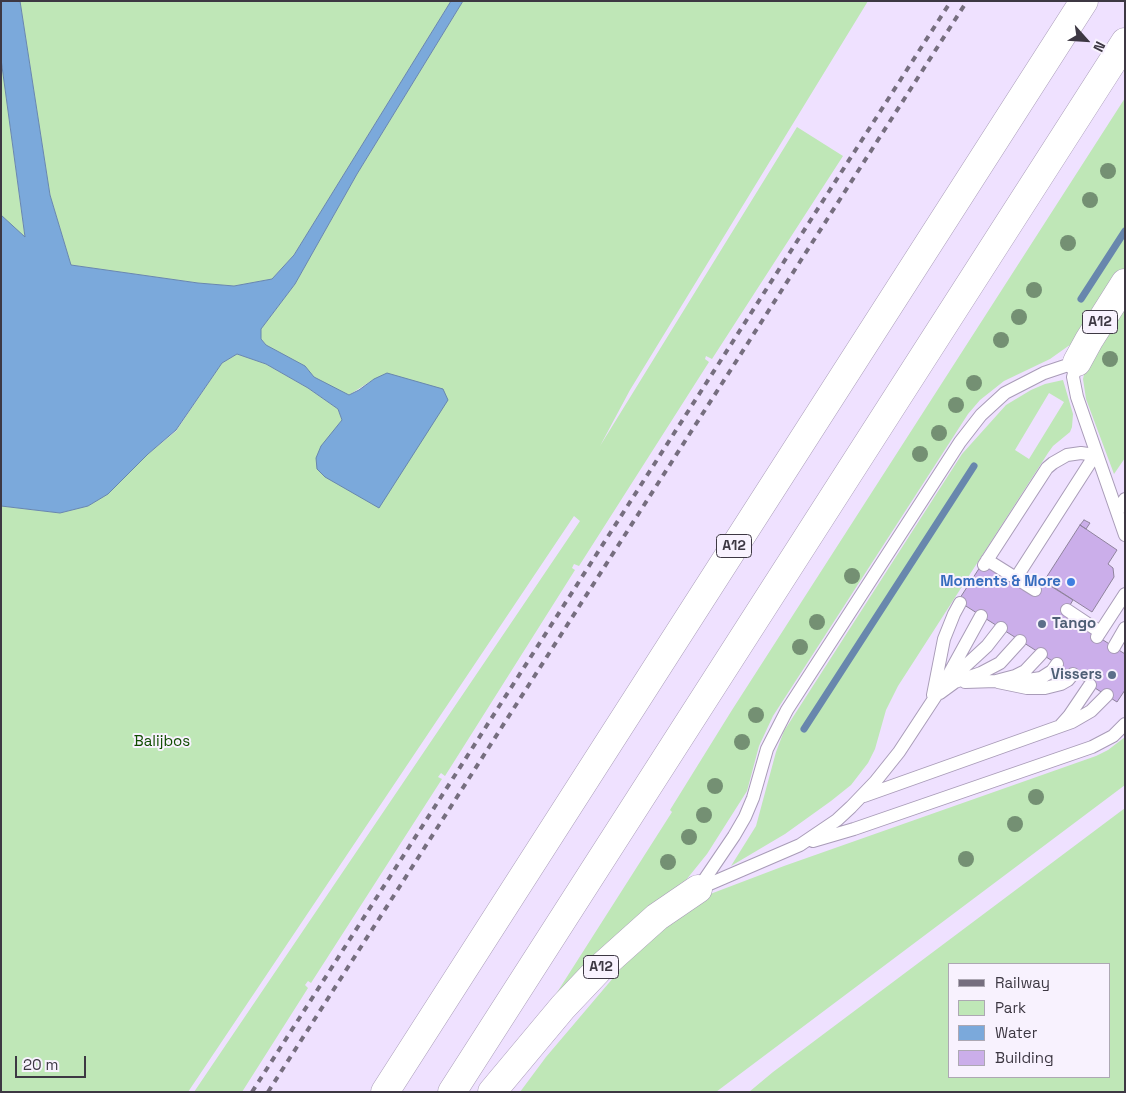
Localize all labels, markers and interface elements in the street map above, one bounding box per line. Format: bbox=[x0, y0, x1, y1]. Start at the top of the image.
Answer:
north arrow bbox=[1061, 15, 1111, 65]
text: N bbox=[1089, 38, 1110, 55]
road number: A12 bbox=[1082, 311, 1118, 334]
road number: A12 bbox=[716, 534, 752, 558]
place label: Moments & More bbox=[940, 573, 1061, 591]
marker: Moments & More bbox=[1065, 576, 1077, 588]
place label: Tango bbox=[1052, 615, 1096, 633]
marker: Tango bbox=[1036, 618, 1048, 630]
place label: Vissers bbox=[1051, 666, 1102, 684]
marker: Vissers bbox=[1106, 669, 1118, 681]
park label: Balijbos bbox=[134, 733, 190, 751]
road number: A12 bbox=[584, 956, 618, 979]
legend bbox=[948, 963, 1111, 1078]
text: Railway bbox=[995, 973, 1050, 992]
text: Park bbox=[995, 998, 1026, 1017]
text: Water bbox=[995, 1023, 1037, 1042]
scale bar bbox=[18, 1046, 89, 1078]
text: Building bbox=[995, 1048, 1054, 1067]
text: 20 m bbox=[23, 1055, 58, 1074]

